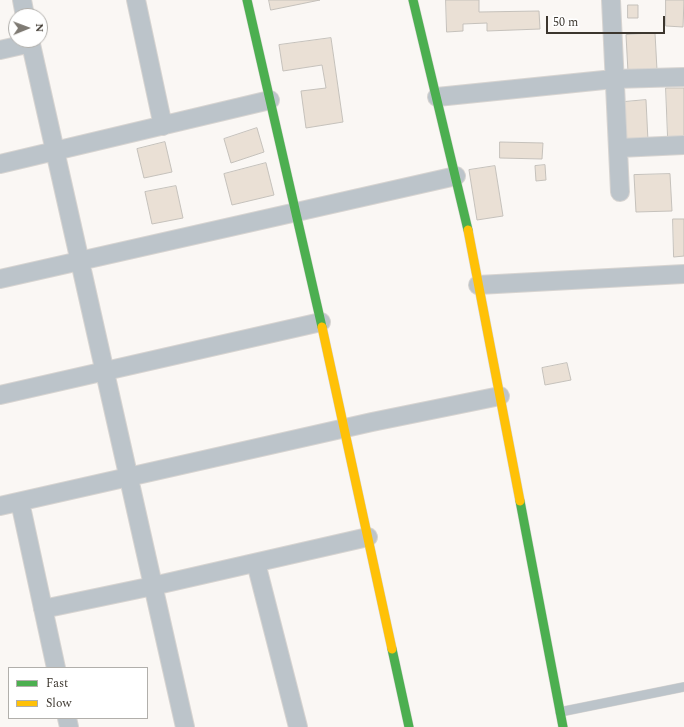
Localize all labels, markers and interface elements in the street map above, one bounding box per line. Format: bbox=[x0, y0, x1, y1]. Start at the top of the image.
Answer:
north arrow bbox=[8, 8, 48, 48]
scale bar bbox=[548, 8, 667, 34]
text: 50 m bbox=[553, 13, 578, 32]
text: N bbox=[31, 23, 48, 32]
legend bbox=[8, 667, 148, 719]
text: Fast bbox=[46, 674, 68, 693]
text: Slow bbox=[46, 694, 71, 713]

